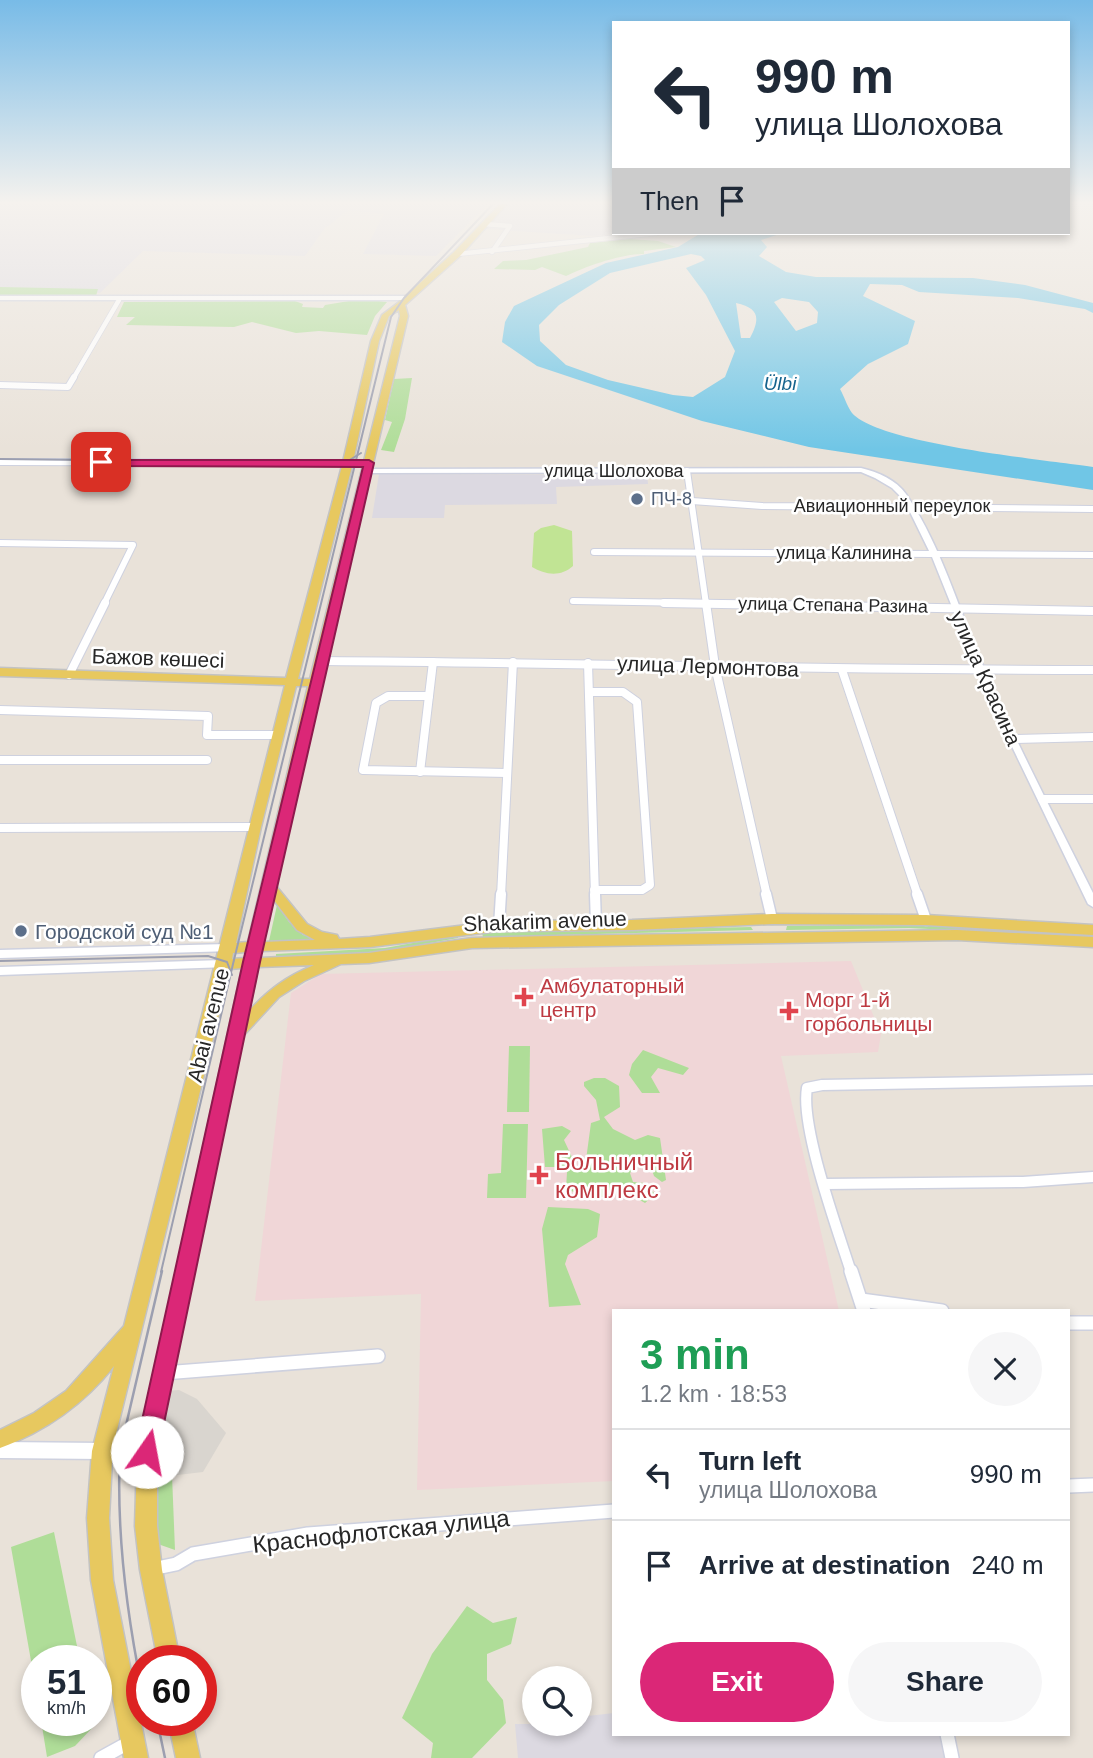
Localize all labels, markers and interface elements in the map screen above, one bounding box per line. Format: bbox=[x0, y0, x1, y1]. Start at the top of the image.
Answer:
icon: left bbox=[640, 49, 731, 140]
text: 990 m bbox=[755, 49, 894, 103]
text: улица Шолохова bbox=[755, 106, 1003, 142]
icon: arrive bbox=[713, 182, 751, 220]
text: Then bbox=[640, 186, 699, 216]
water label: Ülbi bbox=[764, 373, 797, 394]
pin bbox=[71, 432, 131, 492]
icon: arrive bbox=[82, 443, 120, 481]
street label: улица Шолохова bbox=[544, 461, 685, 481]
place label: ПЧ-8 bbox=[651, 489, 692, 509]
marker: ПЧ-8 bbox=[629, 491, 645, 507]
street label: Авиационный переулок bbox=[794, 496, 990, 516]
street label: улица Калинина bbox=[776, 543, 913, 563]
street label: улица Степана Разина bbox=[738, 593, 929, 617]
street label: улица Красина bbox=[946, 607, 1026, 749]
street label: Бажов көшесі bbox=[91, 644, 225, 672]
street label: улица Лермонтова bbox=[617, 651, 800, 681]
street label: Shakarim avenue bbox=[463, 907, 627, 935]
place label: Городской суд №1 bbox=[35, 920, 214, 943]
marker: Городской суд №1 bbox=[13, 923, 29, 939]
street label: Abai avenue bbox=[183, 966, 233, 1084]
place label: Амбулаторный центр bbox=[540, 974, 684, 1021]
marker: Амбулаторный центр bbox=[514, 987, 534, 1007]
place label: Морг 1-й горбольницы bbox=[805, 988, 932, 1035]
marker: Морг 1-й горбольницы bbox=[779, 1001, 799, 1021]
place label: Больничный комплекс bbox=[555, 1148, 693, 1203]
marker: Больничный комплекс bbox=[529, 1165, 549, 1185]
text: 3 min bbox=[640, 1331, 750, 1378]
button: close bbox=[968, 1332, 1042, 1406]
text: 1.2 km · 18:53 bbox=[640, 1381, 787, 1407]
position arrow bbox=[110, 1415, 184, 1489]
text: Turn left bbox=[699, 1446, 801, 1476]
icon: left bbox=[640, 1456, 678, 1494]
text: 990 m bbox=[970, 1459, 1042, 1489]
text: улица Шолохова bbox=[699, 1477, 877, 1503]
street label: Краснофлотская улица bbox=[251, 1504, 512, 1558]
icon: arrive bbox=[640, 1547, 678, 1585]
text: Arrive at destination bbox=[699, 1550, 950, 1580]
text: 240 m bbox=[971, 1550, 1044, 1580]
button: Exit bbox=[640, 1642, 834, 1722]
button: Share bbox=[848, 1642, 1042, 1722]
speed limit sign: 60 bbox=[126, 1645, 217, 1736]
text: 51 bbox=[47, 1662, 86, 1701]
map controls bbox=[522, 1666, 592, 1736]
button: search bbox=[522, 1666, 592, 1736]
text: km/h bbox=[47, 1698, 86, 1718]

